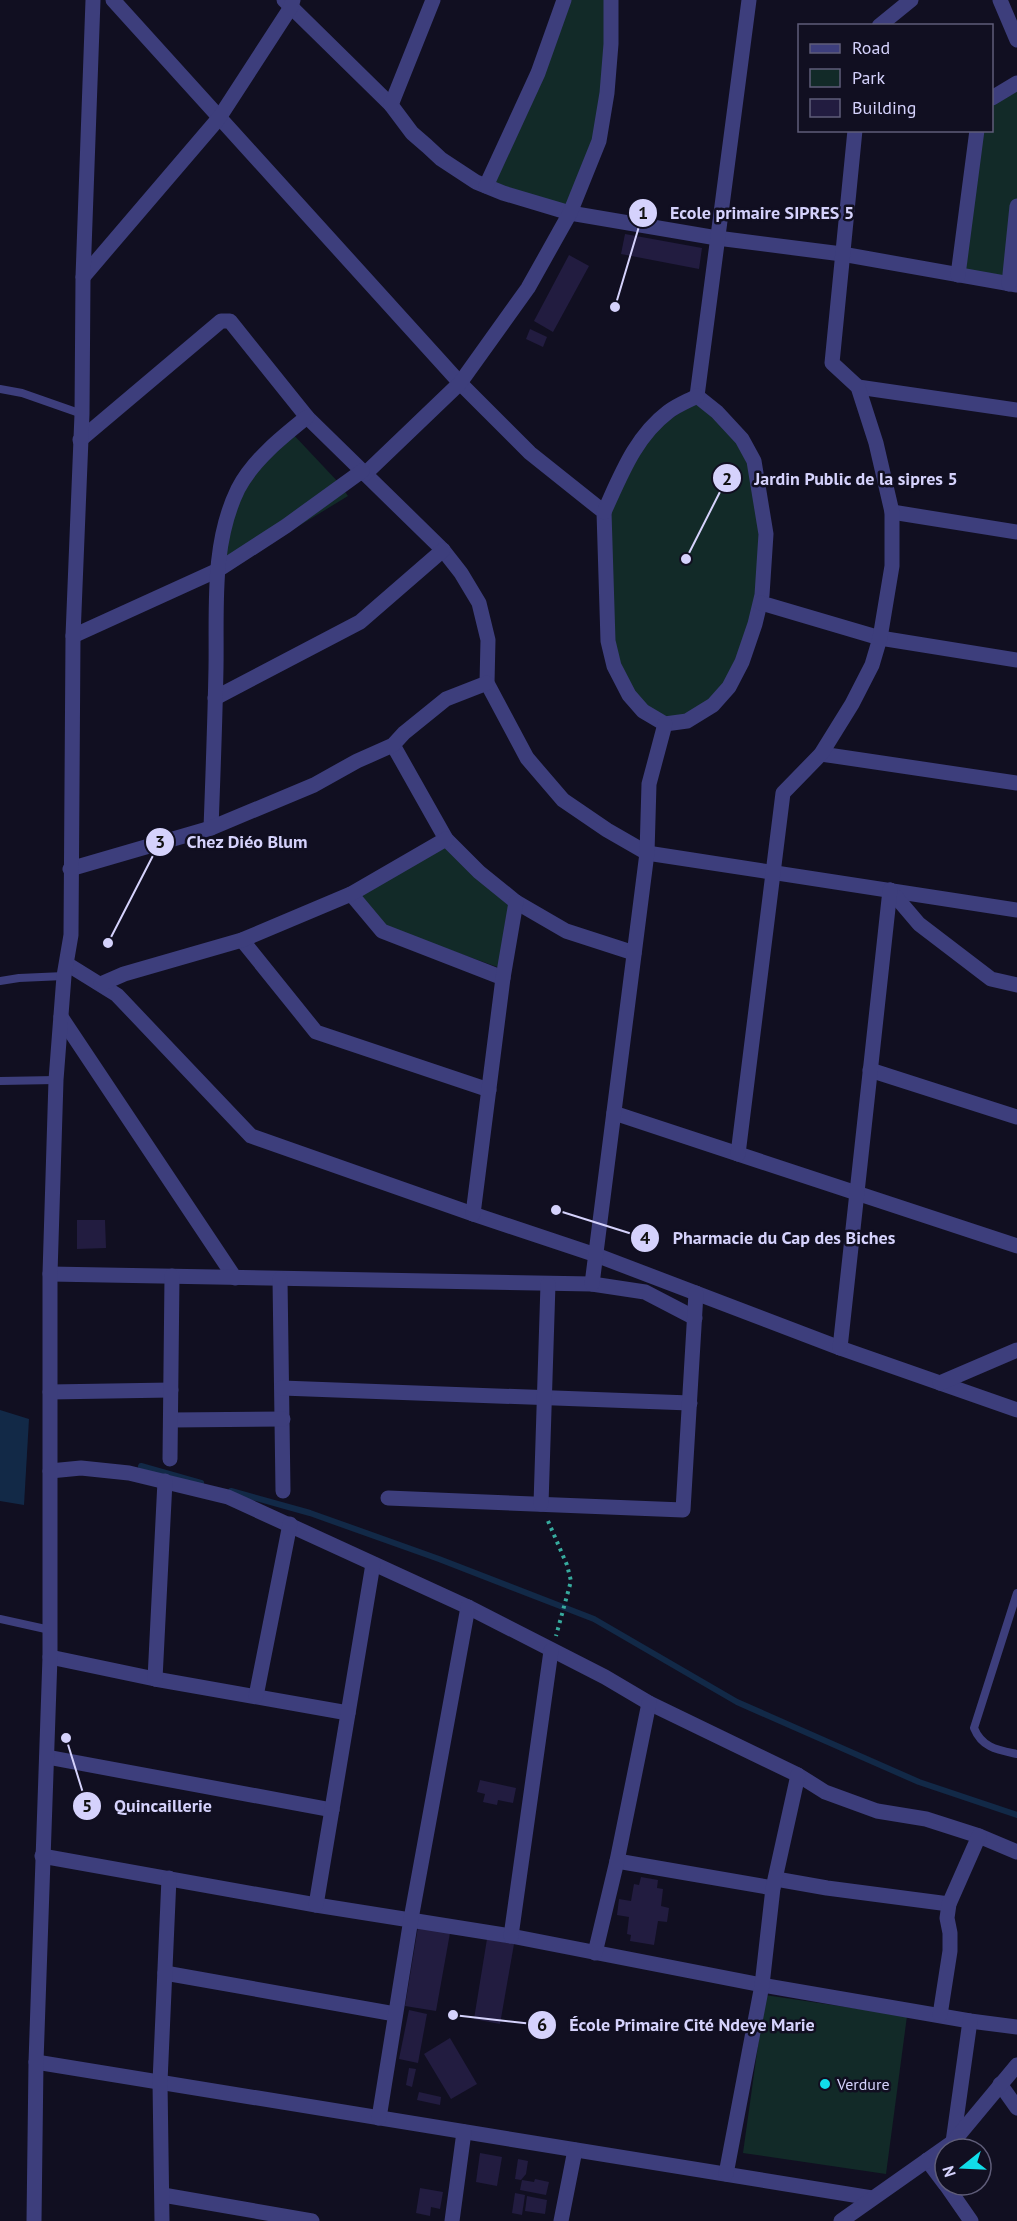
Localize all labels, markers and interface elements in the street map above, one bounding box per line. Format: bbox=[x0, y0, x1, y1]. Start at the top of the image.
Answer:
legend bbox=[798, 24, 993, 132]
text: Road bbox=[852, 36, 890, 59]
text: Park bbox=[852, 66, 885, 89]
text: Building bbox=[852, 96, 916, 119]
callout: Ecole primaire SIPRES 5 bbox=[628, 195, 866, 231]
text: 1 bbox=[638, 201, 648, 224]
text: Ecole primaire SIPRES 5 bbox=[670, 201, 854, 224]
callout: Jardin Public de la sipres 5 bbox=[712, 460, 970, 496]
text: 2 bbox=[722, 467, 732, 490]
text: Jardin Public de la sipres 5 bbox=[753, 467, 958, 490]
callout: Chez Diéo Blum bbox=[145, 824, 320, 860]
text: 3 bbox=[155, 830, 165, 853]
text: Chez Diéo Blum bbox=[186, 830, 308, 853]
callout: Pharmacie du Cap des Biches bbox=[630, 1220, 907, 1256]
text: 4 bbox=[640, 1226, 650, 1249]
text: Pharmacie du Cap des Biches bbox=[673, 1226, 896, 1249]
callout: Quincaillerie bbox=[72, 1788, 224, 1824]
text: 5 bbox=[82, 1794, 92, 1817]
text: Quincaillerie bbox=[114, 1794, 212, 1817]
callout: École Primaire Cité Ndeye Marie bbox=[527, 2007, 827, 2043]
text: 6 bbox=[537, 2013, 547, 2036]
text: École Primaire Cité Ndeye Marie bbox=[569, 2013, 815, 2036]
place label: Verdure bbox=[836, 2074, 890, 2094]
marker: Verdure bbox=[818, 2077, 832, 2091]
north arrow bbox=[933, 2137, 993, 2197]
text: N bbox=[938, 2164, 960, 2180]

